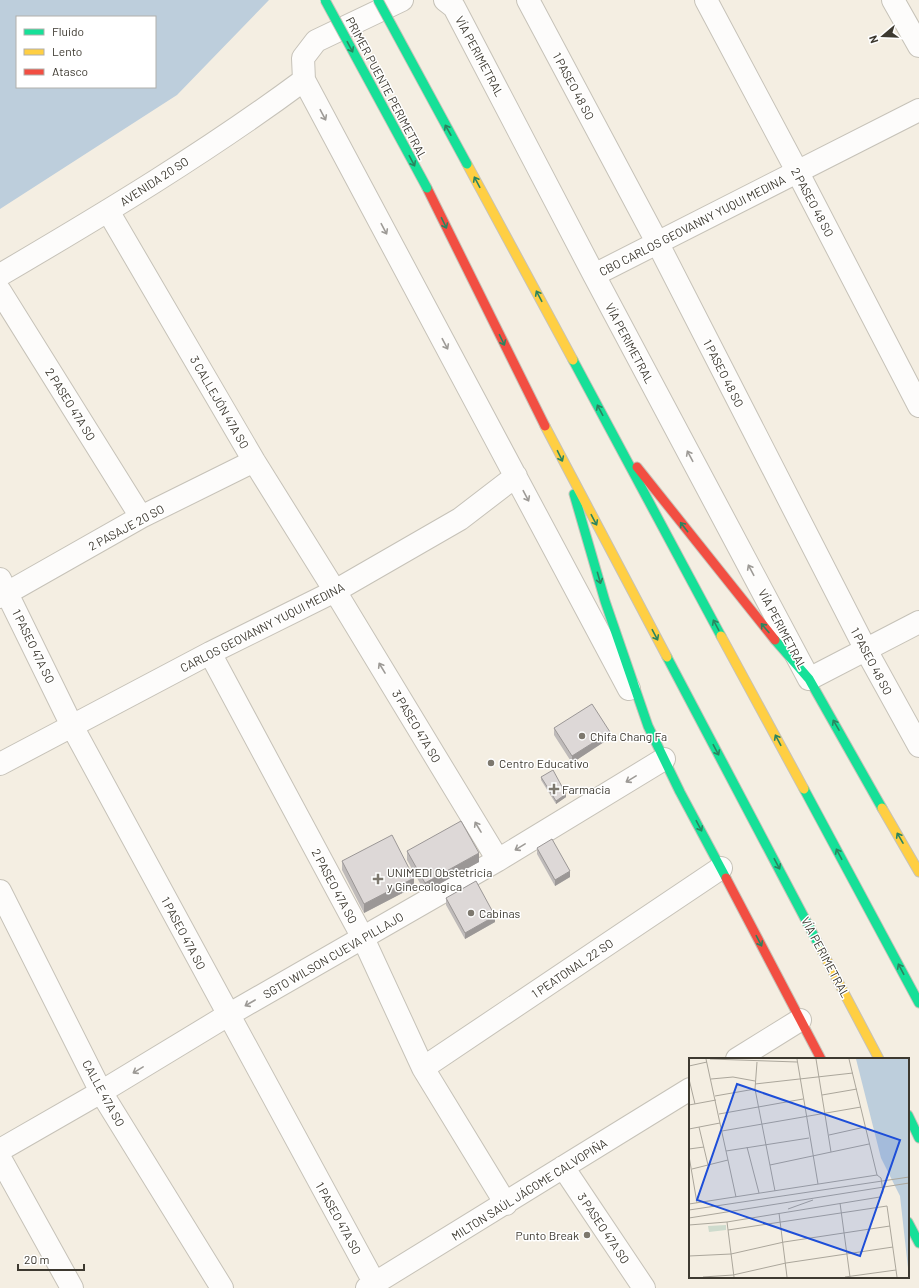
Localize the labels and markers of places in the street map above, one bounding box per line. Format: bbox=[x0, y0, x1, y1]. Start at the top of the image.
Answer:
place label: Chifa Chang Fa bbox=[590, 729, 667, 743]
marker: Chifa Chang Fa bbox=[577, 731, 587, 741]
place label: Centro Educativo bbox=[499, 756, 589, 770]
marker: Centro Educativo bbox=[486, 758, 496, 768]
place label: Farmacia bbox=[562, 782, 610, 796]
marker: Farmacia bbox=[549, 784, 559, 794]
place label: UNIMEDI Obstetricia y Ginecologica bbox=[387, 865, 492, 893]
marker: UNIMEDI Obstetricia y Ginecologica bbox=[372, 873, 384, 885]
place label: Cabinas bbox=[479, 906, 521, 920]
marker: Cabinas bbox=[466, 908, 476, 918]
place label: Punto Break bbox=[516, 1228, 579, 1242]
marker: Punto Break bbox=[582, 1230, 592, 1240]

